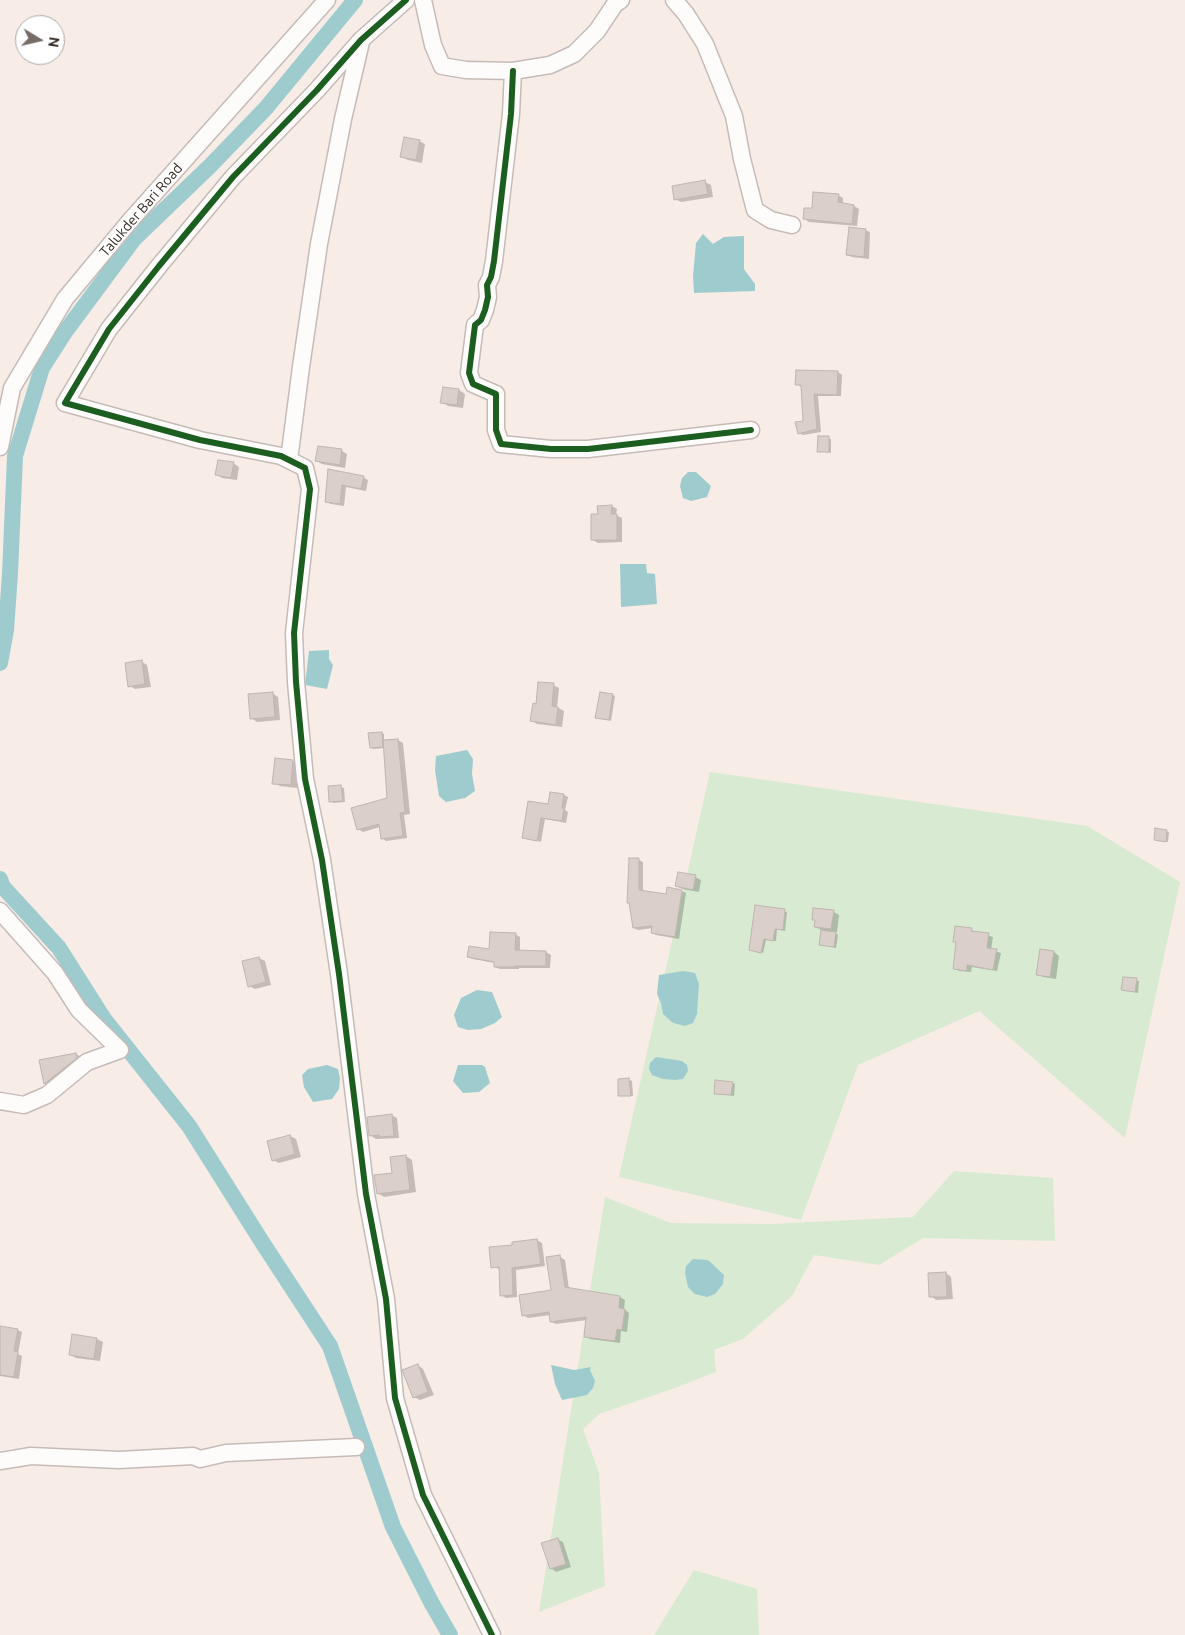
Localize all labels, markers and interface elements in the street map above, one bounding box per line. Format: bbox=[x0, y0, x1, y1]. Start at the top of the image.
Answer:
north arrow bbox=[15, 15, 65, 65]
text: N bbox=[45, 36, 63, 49]
street label: Talukder Bari Road bbox=[96, 160, 186, 260]

